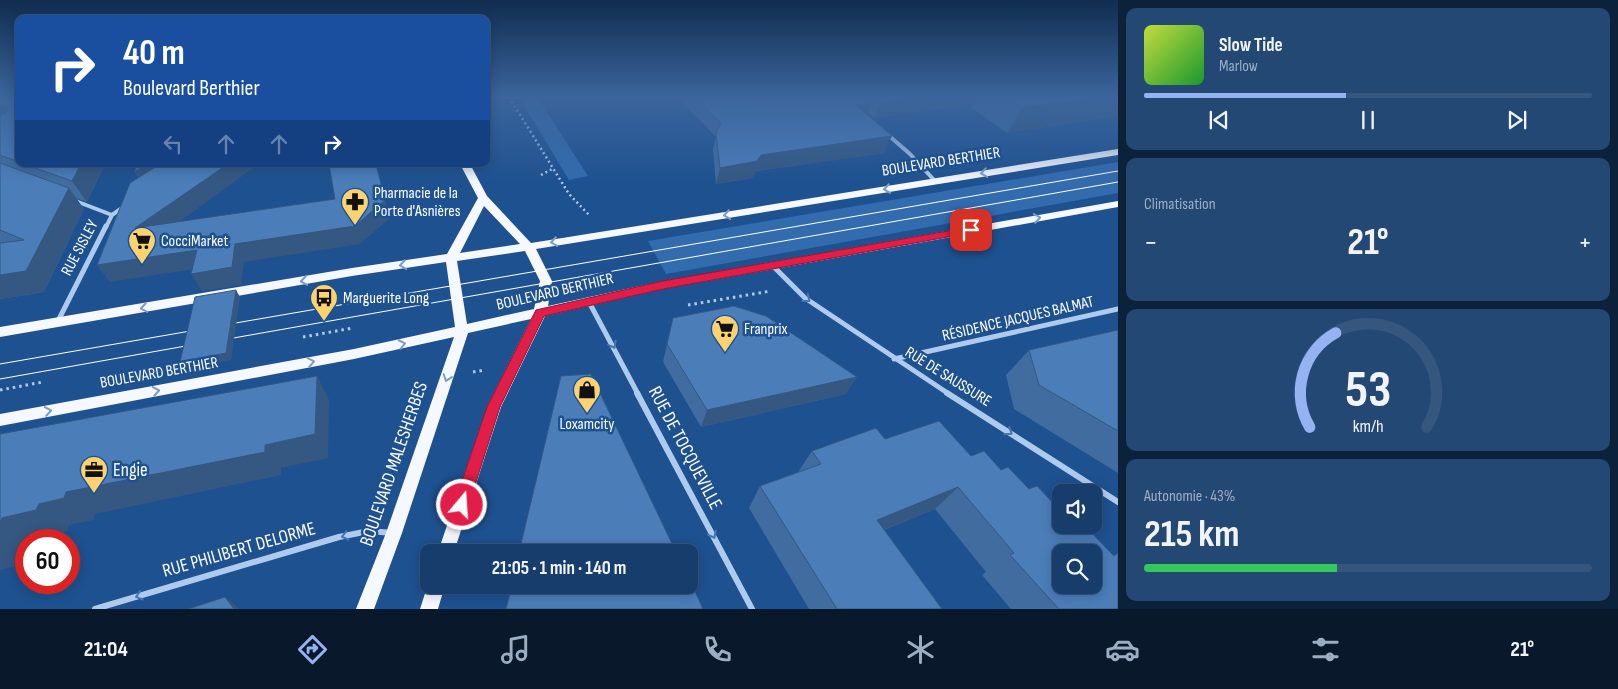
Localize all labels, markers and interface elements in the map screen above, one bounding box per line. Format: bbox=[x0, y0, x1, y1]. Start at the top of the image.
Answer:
text: 40 m bbox=[123, 32, 185, 75]
text: Slow Tide bbox=[1219, 34, 1283, 57]
icon: right bbox=[40, 35, 105, 100]
text: Marlow bbox=[1219, 57, 1258, 76]
text: Boulevard Berthier bbox=[123, 75, 260, 102]
icon: previous bbox=[1205, 106, 1233, 134]
icon: pause bbox=[1354, 106, 1382, 134]
icon: next bbox=[1503, 106, 1531, 134]
icon: left bbox=[159, 130, 187, 158]
icon: ahead bbox=[212, 130, 240, 158]
icon: ahead bbox=[265, 130, 293, 158]
icon: right bbox=[318, 130, 346, 158]
street label: BOULEVARD BERTHIER bbox=[880, 143, 1002, 181]
one-way arrow bbox=[979, 167, 987, 178]
one-way arrow bbox=[883, 183, 891, 193]
place label: Pharmacie de la Porte d'Asnières bbox=[374, 184, 461, 221]
pharmacy icon: Pharmacie de la Porte d'Asnières bbox=[340, 187, 370, 226]
text: Climatisation bbox=[1144, 195, 1216, 214]
pin bbox=[950, 209, 992, 251]
one-way arrow bbox=[722, 210, 731, 220]
one-way arrow bbox=[1033, 214, 1042, 224]
icon: arrive bbox=[957, 216, 985, 244]
street label: RUE SISLEY bbox=[57, 217, 103, 279]
text: 21° bbox=[1347, 220, 1389, 265]
supermarket icon: CocciMarket bbox=[127, 226, 157, 265]
text: − bbox=[1144, 226, 1158, 259]
text: + bbox=[1578, 226, 1592, 259]
place label: CocciMarket bbox=[161, 232, 228, 251]
one-way arrow bbox=[550, 236, 558, 247]
one-way arrow bbox=[398, 259, 406, 270]
street label: BOULEVARD BERTHIER bbox=[495, 269, 615, 315]
one-way arrow bbox=[299, 275, 308, 285]
bus stop icon: Marguerite Long bbox=[309, 283, 339, 322]
place label: Marguerite Long bbox=[343, 289, 429, 308]
street label: RÉSIDENCE JACQUES BALMAT bbox=[940, 292, 1096, 346]
one-way arrow bbox=[801, 293, 810, 301]
one-way arrow bbox=[139, 303, 148, 313]
supermarket icon: Franprix bbox=[710, 314, 740, 353]
place label: Franprix bbox=[744, 320, 788, 339]
one-way arrow bbox=[397, 339, 406, 350]
one-way arrow bbox=[607, 339, 617, 348]
street label: RUE DE SAUSSURE bbox=[901, 343, 995, 411]
street label: BOULEVARD BERTHIER bbox=[98, 353, 220, 393]
one-way arrow bbox=[306, 357, 315, 368]
text: 53 bbox=[1345, 359, 1391, 422]
one-way arrow bbox=[442, 373, 452, 382]
shop icon: Loxamcity bbox=[572, 375, 602, 414]
street label: BOULEVARD MALESHERBES bbox=[355, 379, 433, 549]
street label: RUE DE TOCQUEVILLE bbox=[643, 383, 727, 513]
one-way arrow bbox=[152, 386, 161, 397]
one-way arrow bbox=[44, 406, 52, 417]
place label: Loxamcity bbox=[560, 415, 615, 434]
text: km/h bbox=[1353, 416, 1383, 437]
one-way arrow bbox=[1004, 426, 1013, 435]
office icon: Engie bbox=[79, 455, 109, 494]
place label: Engie bbox=[113, 459, 148, 482]
position arrow bbox=[435, 478, 487, 530]
map controls bbox=[1052, 484, 1102, 594]
button: sound bbox=[1052, 484, 1102, 534]
text: Autonomie · 43% bbox=[1144, 487, 1235, 506]
text: 215 km bbox=[1144, 512, 1240, 557]
street label: RUE PHILIBERT DELORME bbox=[160, 517, 318, 583]
speed limit sign: 60 bbox=[15, 529, 80, 594]
one-way arrow bbox=[341, 530, 350, 541]
one-way arrow bbox=[707, 530, 717, 539]
button: search bbox=[1052, 544, 1102, 594]
text: 21:05 · 1 min · 140 m bbox=[492, 557, 626, 580]
one-way arrow bbox=[135, 590, 144, 600]
icon: directions bbox=[295, 632, 330, 667]
icon: music bbox=[498, 632, 533, 667]
icon: phone bbox=[700, 632, 735, 667]
icon: climate bbox=[903, 632, 938, 667]
icon: car bbox=[1105, 632, 1140, 667]
icon: filters bbox=[1308, 632, 1343, 667]
text: 21:04 bbox=[84, 636, 128, 663]
text: 21° bbox=[1510, 636, 1534, 663]

